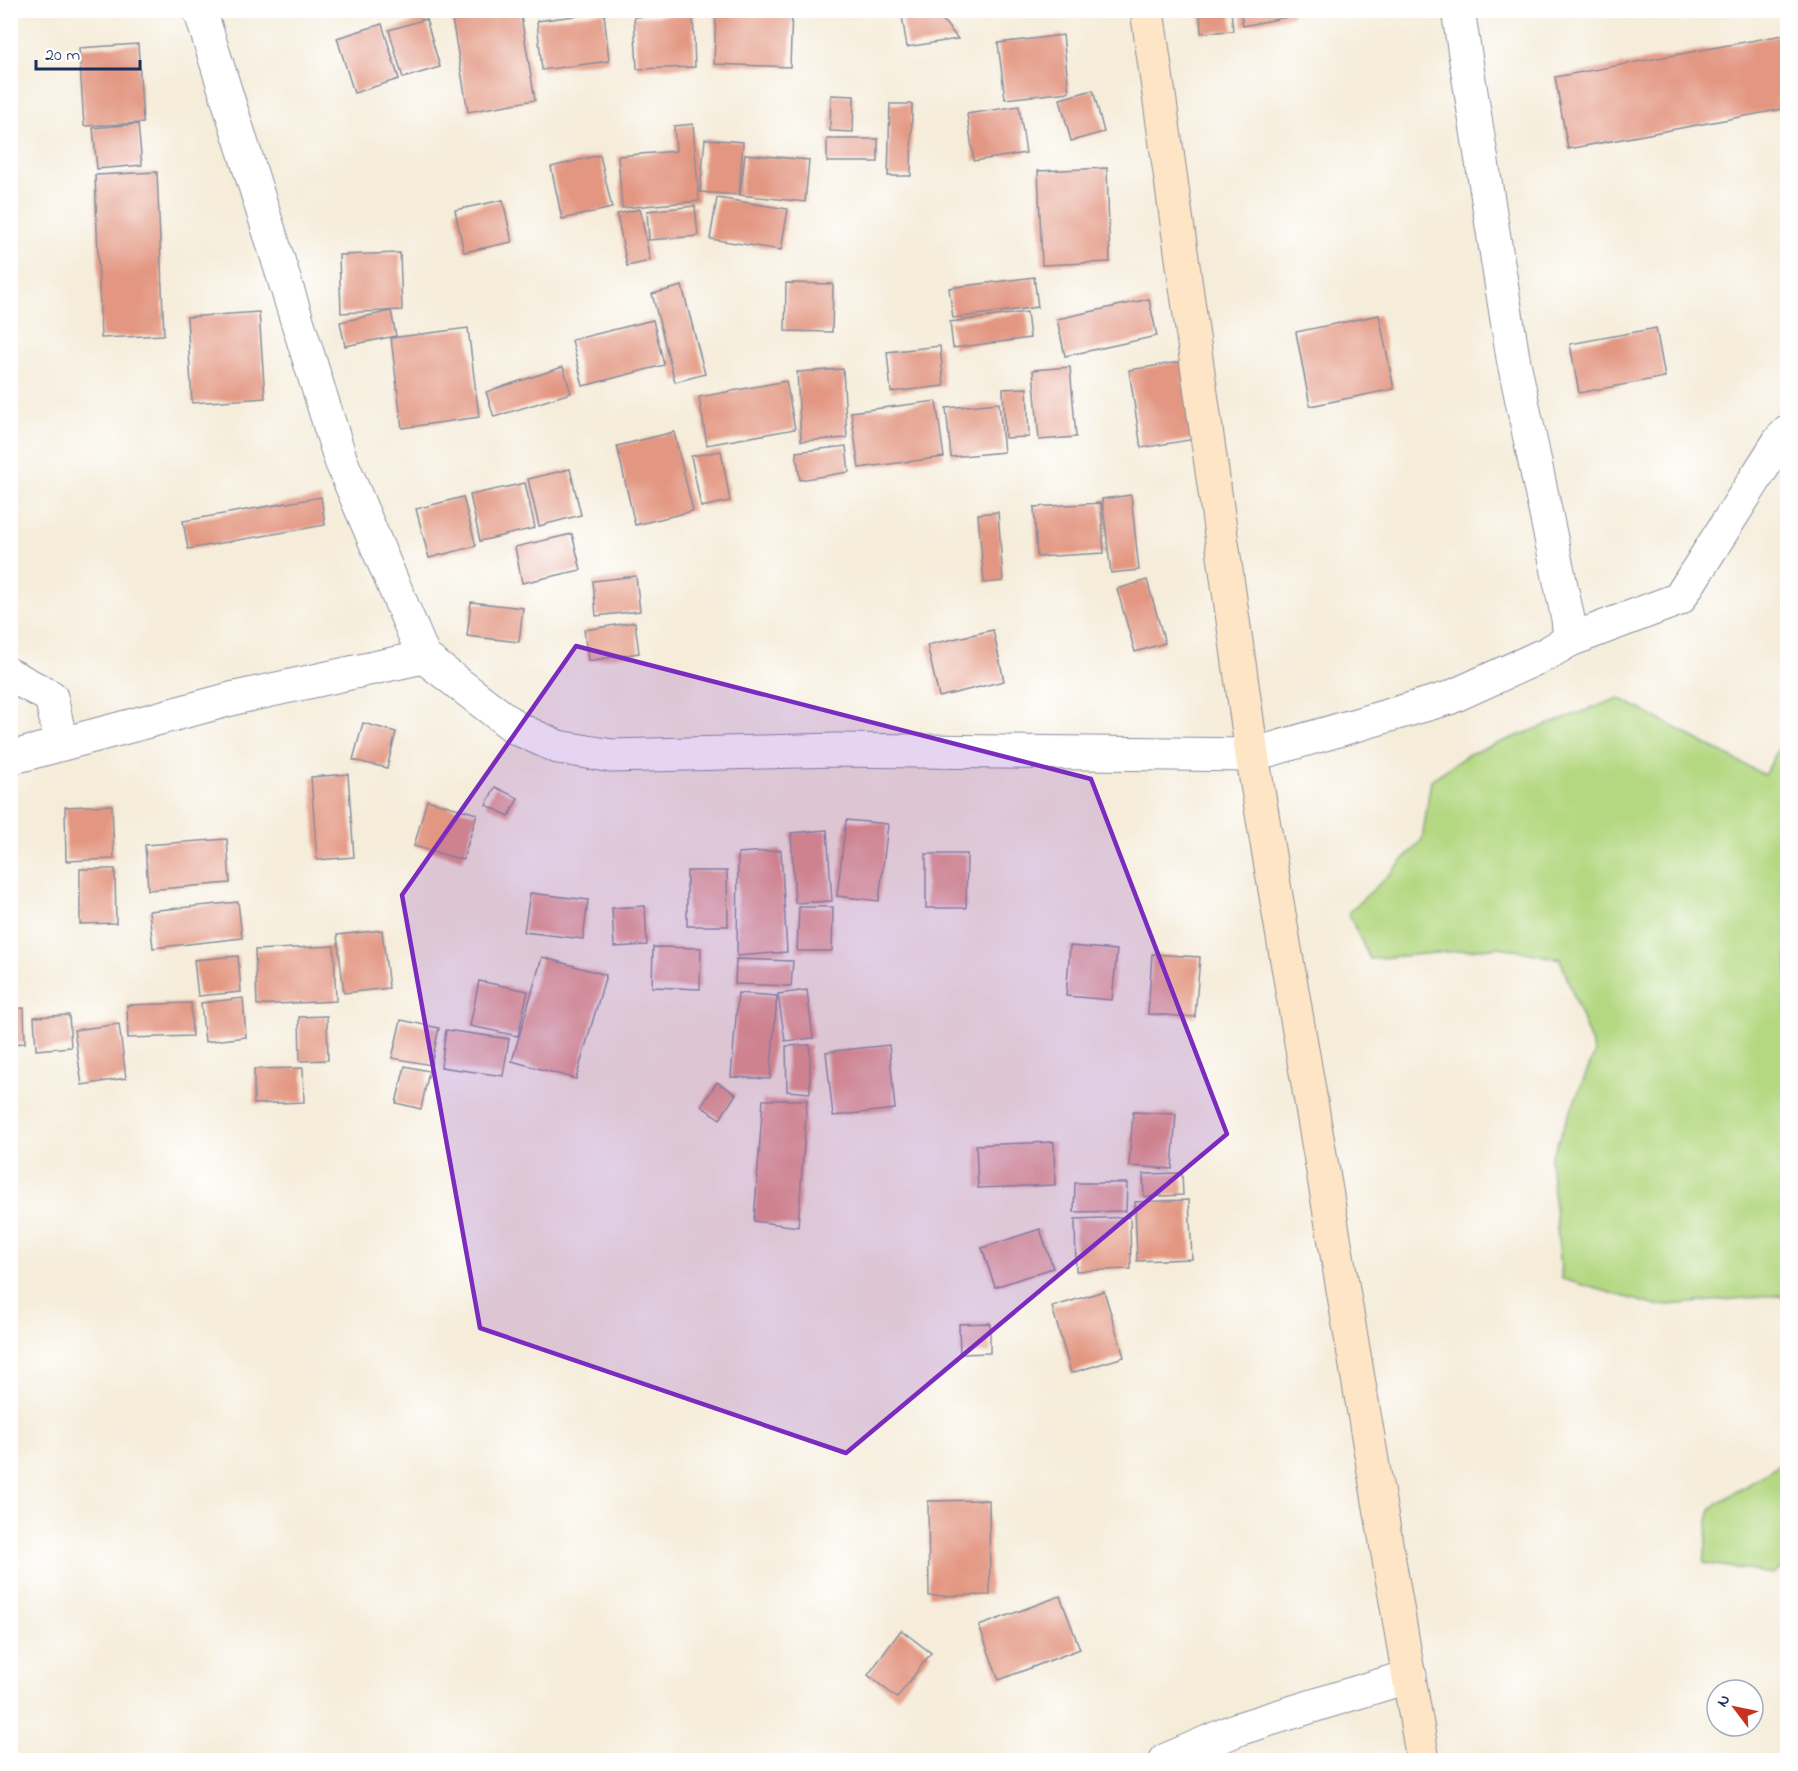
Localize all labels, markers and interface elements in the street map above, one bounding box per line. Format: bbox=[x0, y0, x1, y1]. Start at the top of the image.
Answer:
scale bar bbox=[36, 33, 140, 71]
text: 20 m bbox=[45, 43, 80, 69]
north arrow bbox=[1705, 1678, 1765, 1738]
text: N bbox=[1711, 1690, 1737, 1712]

